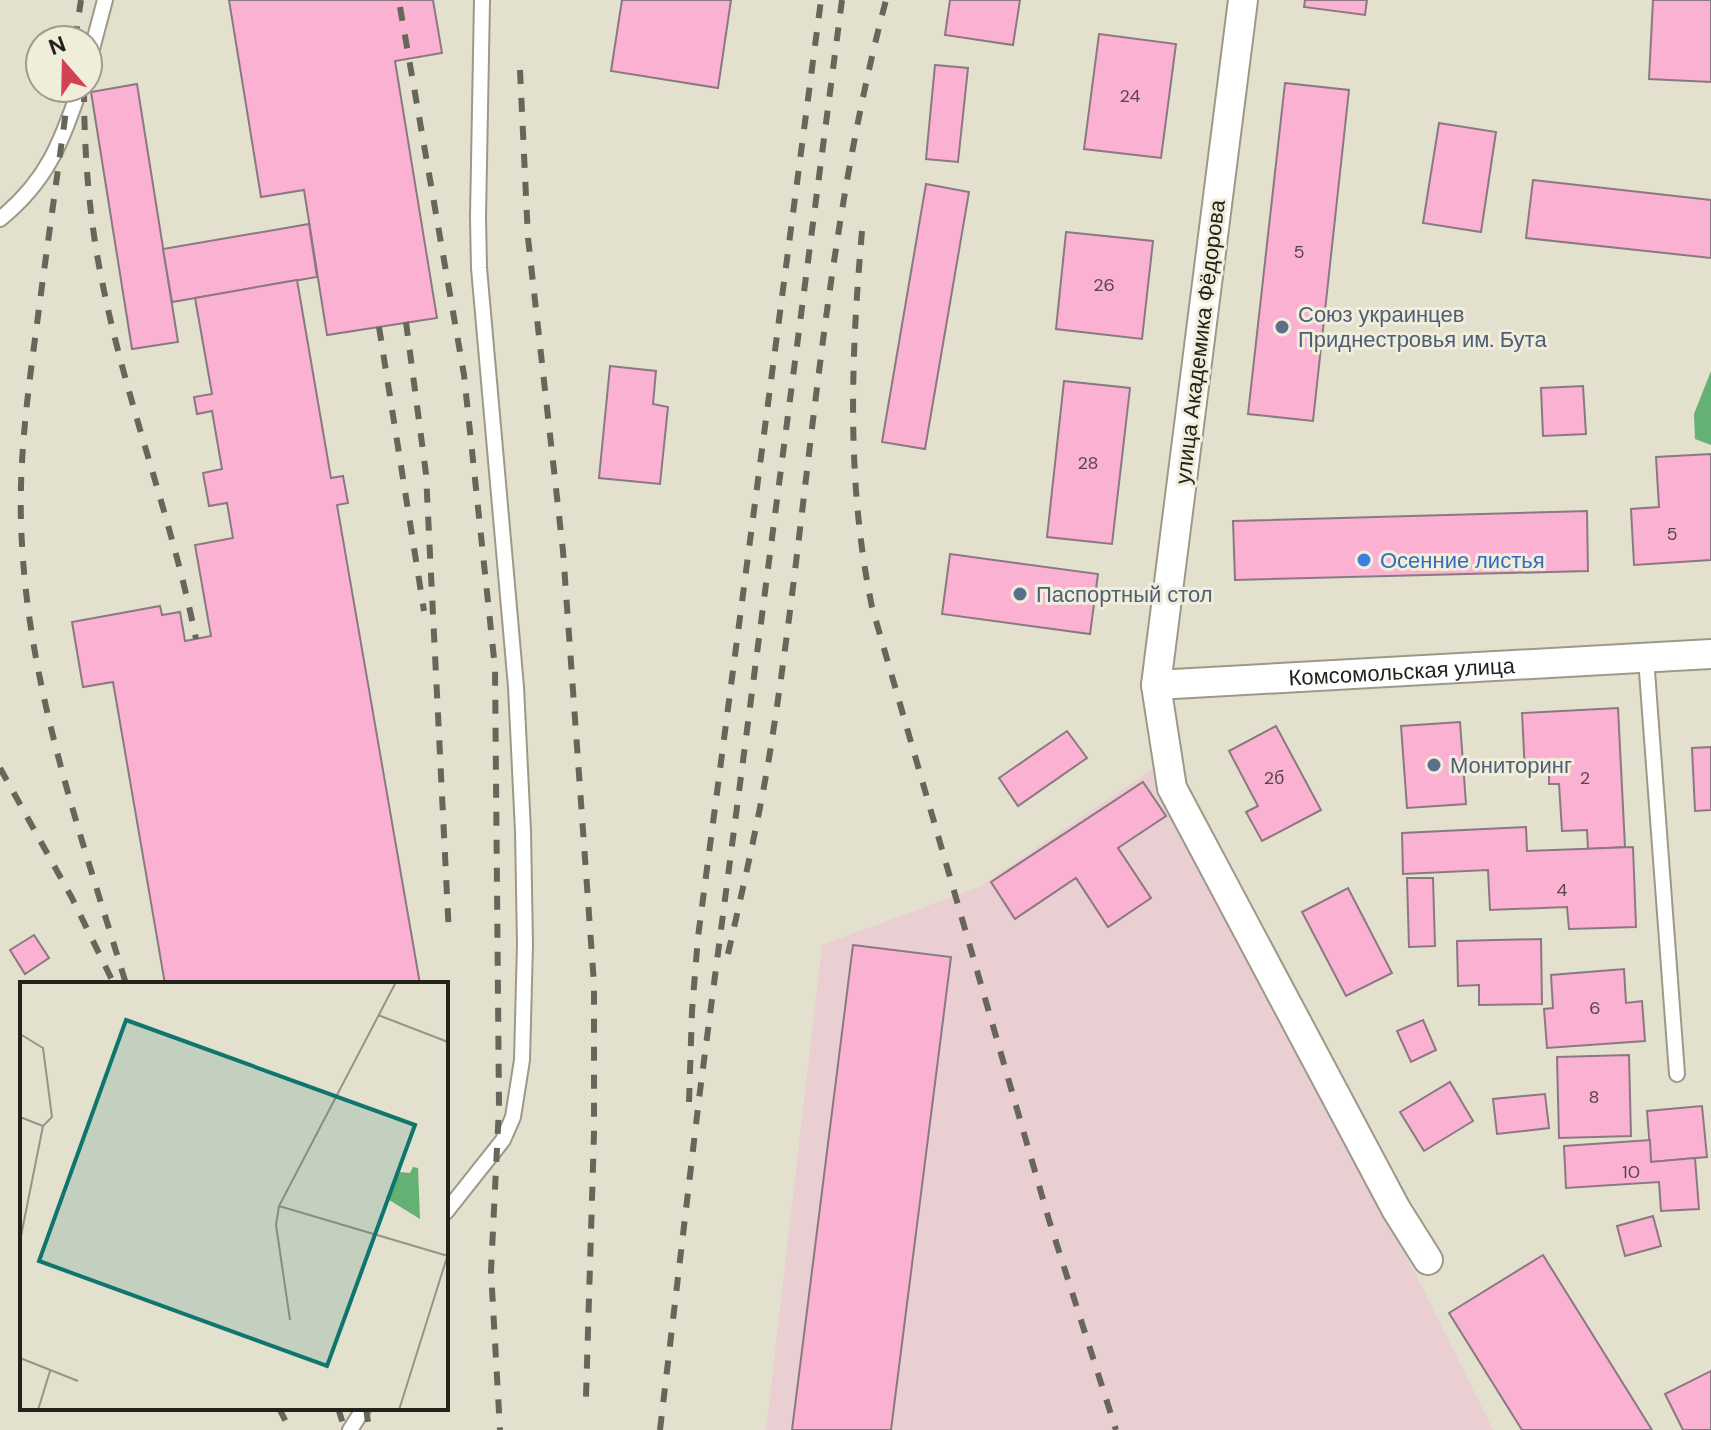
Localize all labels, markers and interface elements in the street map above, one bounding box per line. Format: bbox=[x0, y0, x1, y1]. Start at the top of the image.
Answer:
north arrow bbox=[24, 24, 104, 104]
text: N bbox=[45, 29, 70, 62]
house number: 24 bbox=[1120, 84, 1141, 108]
street label: улица Академика Фёдорова bbox=[1168, 197, 1232, 486]
house number: 5 bbox=[1294, 240, 1304, 264]
house number: 26 bbox=[1093, 273, 1115, 297]
place label: Союз украинцев Приднестровья им. Бута bbox=[1298, 300, 1547, 354]
marker: Союз украинцев Приднестровья им. Бута bbox=[1273, 318, 1291, 336]
house number: 28 bbox=[1077, 451, 1099, 475]
house number: 5 bbox=[1667, 522, 1677, 546]
place label: Осенние листья bbox=[1380, 546, 1545, 575]
marker: Осенние листья bbox=[1355, 551, 1373, 569]
place label: Паспортный стол bbox=[1036, 580, 1213, 609]
marker: Паспортный стол bbox=[1011, 585, 1029, 603]
street label: Комсомольская улица bbox=[1288, 650, 1516, 692]
place label: Мониторинг bbox=[1450, 751, 1572, 780]
marker: Мониторинг bbox=[1425, 756, 1443, 774]
house number: 2б bbox=[1264, 766, 1284, 790]
house number: 2 bbox=[1580, 766, 1590, 790]
house number: 4 bbox=[1557, 878, 1568, 902]
inset map bbox=[20, 982, 448, 1410]
house number: 6 bbox=[1589, 996, 1601, 1020]
house number: 8 bbox=[1589, 1085, 1599, 1109]
house number: 10 bbox=[1622, 1160, 1640, 1184]

